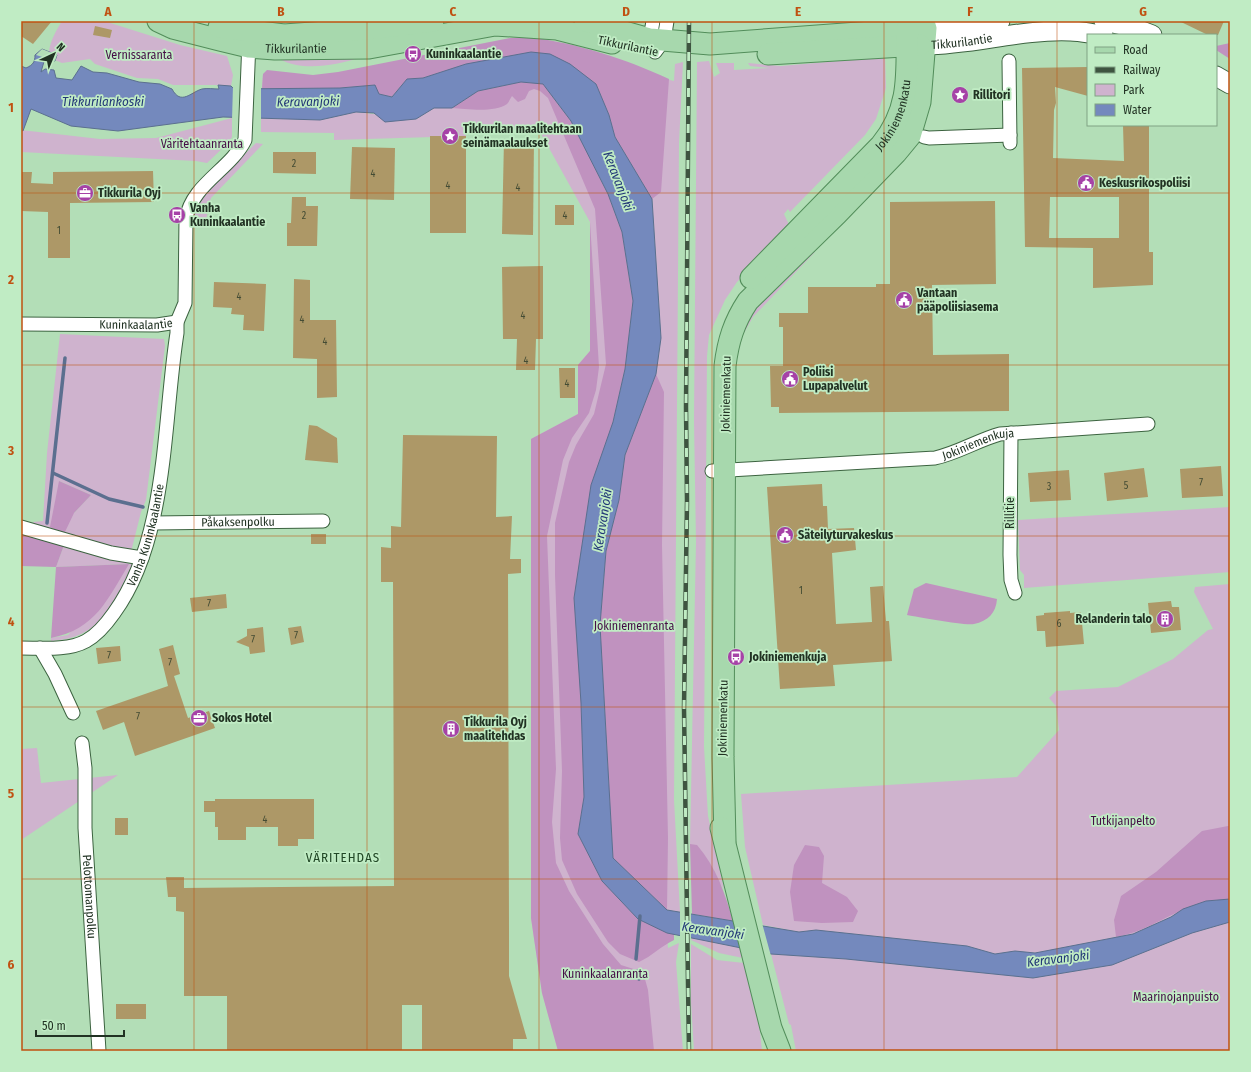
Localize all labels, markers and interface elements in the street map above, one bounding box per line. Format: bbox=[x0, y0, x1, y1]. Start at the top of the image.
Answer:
text: A bbox=[103, 4, 112, 19]
text: B bbox=[277, 4, 285, 19]
text: C bbox=[450, 4, 457, 19]
text: D bbox=[622, 4, 630, 19]
text: E bbox=[795, 4, 801, 19]
text: F bbox=[967, 4, 973, 19]
text: G bbox=[1139, 4, 1147, 19]
street label: Tikkurilantie bbox=[931, 31, 993, 52]
street label: Tikkurilantie bbox=[597, 33, 660, 59]
north arrow bbox=[34, 34, 74, 74]
legend bbox=[1087, 34, 1217, 126]
text: N bbox=[54, 40, 67, 54]
street label: Tikkurilantie bbox=[265, 41, 327, 56]
text: Road bbox=[1123, 43, 1148, 57]
bus stop icon: Kuninkaalantie bbox=[403, 44, 423, 64]
place label: Kuninkaalantie bbox=[426, 47, 501, 61]
park label: Vernissaranta bbox=[106, 48, 173, 62]
text: Railway bbox=[1123, 63, 1161, 77]
street label: Jokiniemenkatu bbox=[872, 79, 913, 154]
text: Park bbox=[1123, 83, 1145, 97]
place icon: Rillitori bbox=[950, 85, 970, 105]
place label: Rillitori bbox=[973, 88, 1010, 102]
water label: Keravanjoki bbox=[276, 93, 340, 110]
water label: Tikkurilankoski bbox=[62, 94, 145, 109]
text: 1 bbox=[8, 100, 14, 115]
text: Water bbox=[1123, 103, 1152, 117]
place label: Tikkurilan maalitehtaan seinämaalaukset bbox=[463, 122, 582, 150]
place icon: Tikkurilan maalitehtaan seinämaalaukset bbox=[440, 126, 460, 146]
park label: Väritehtaanranta bbox=[161, 137, 243, 151]
water label: Keravanjoki bbox=[600, 149, 637, 214]
house number: 2 bbox=[292, 158, 297, 170]
house number: 4 bbox=[371, 168, 376, 180]
public building icon: Keskusrikospoliisi bbox=[1076, 173, 1096, 193]
place label: Keskusrikospoliisi bbox=[1099, 176, 1190, 190]
house number: 4 bbox=[446, 180, 451, 192]
house number: 4 bbox=[516, 182, 521, 194]
office icon: Tikkurila Oyj bbox=[75, 183, 95, 203]
place label: Tikkurila Oyj bbox=[98, 186, 161, 200]
place label: Vanha Kuninkaalantie bbox=[189, 201, 265, 229]
bus stop icon: Vanha Kuninkaalantie bbox=[167, 205, 187, 225]
house number: 2 bbox=[302, 210, 307, 222]
house number: 4 bbox=[563, 210, 568, 222]
house number: 1 bbox=[57, 225, 61, 237]
text: 2 bbox=[7, 272, 14, 287]
place label: Vantaan pääpoliisiasema bbox=[916, 286, 998, 314]
public building icon: Vantaan pääpoliisiasema bbox=[894, 290, 914, 310]
house number: 4 bbox=[237, 291, 242, 303]
house number: 4 bbox=[521, 310, 526, 322]
house number: 4 bbox=[300, 314, 305, 326]
street label: Kuninkaalantie bbox=[99, 316, 174, 332]
house number: 4 bbox=[323, 336, 328, 348]
house number: 4 bbox=[524, 355, 529, 367]
street label: Jokiniemenkatu bbox=[718, 356, 734, 432]
place label: Poliisi Lupapalvelut bbox=[803, 365, 869, 393]
public building icon: Poliisi Lupapalvelut bbox=[780, 369, 800, 389]
house number: 4 bbox=[565, 378, 570, 390]
street label: Jokiniemenkuja bbox=[940, 426, 1015, 463]
text: 3 bbox=[7, 443, 14, 458]
house number: 7 bbox=[1199, 477, 1203, 489]
house number: 5 bbox=[1124, 480, 1129, 492]
house number: 3 bbox=[1047, 481, 1052, 493]
street label: Vanha Kuninkaalantie bbox=[124, 483, 167, 589]
water label: Keravanjoki bbox=[590, 487, 615, 552]
street label: Rillitie bbox=[1003, 497, 1017, 529]
street label: Påkaksenpolku bbox=[201, 515, 275, 529]
public building icon: Säteilyturvakeskus bbox=[775, 525, 795, 545]
place label: Säteilyturvakeskus bbox=[798, 528, 894, 542]
house number: 1 bbox=[799, 585, 803, 597]
house number: 7 bbox=[207, 598, 211, 610]
building icon: Relanderin talo bbox=[1155, 609, 1175, 629]
place label: Relanderin talo bbox=[1075, 612, 1153, 626]
text: 4 bbox=[8, 614, 15, 629]
house number: 6 bbox=[1057, 618, 1062, 630]
park label: Jokiniemenranta bbox=[594, 619, 674, 633]
house number: 7 bbox=[294, 630, 298, 642]
house number: 7 bbox=[251, 634, 255, 646]
bus stop icon: Jokiniemenkuja bbox=[726, 647, 746, 667]
house number: 7 bbox=[107, 650, 111, 662]
place label: Jokiniemenkuja bbox=[748, 650, 826, 664]
house number: 7 bbox=[168, 657, 172, 669]
street label: Jokiniemenkatu bbox=[715, 680, 731, 756]
office icon: Sokos Hotel bbox=[189, 708, 209, 728]
house number: 7 bbox=[136, 711, 140, 723]
place label: Sokos Hotel bbox=[212, 711, 272, 725]
place label: Tikkurila Oyj maalitehdas bbox=[464, 715, 527, 743]
building icon: Tikkurila Oyj maalitehdas bbox=[441, 719, 461, 739]
text: 5 bbox=[8, 786, 14, 801]
house number: 4 bbox=[263, 814, 268, 826]
park label: Tutkijanpelto bbox=[1091, 814, 1155, 828]
district label: VÄRITEHDAS bbox=[306, 850, 380, 865]
street label: Pelottomanpolku bbox=[80, 854, 99, 939]
water label: Keravanjoki bbox=[681, 919, 746, 942]
water label: Keravanjoki bbox=[1026, 947, 1091, 970]
text: 6 bbox=[8, 957, 15, 972]
park label: Kuninkaalanranta bbox=[562, 967, 648, 981]
park label: Maarinojanpuisto bbox=[1133, 990, 1219, 1004]
scale bar bbox=[36, 1012, 124, 1038]
text: 50 m bbox=[42, 1019, 66, 1033]

